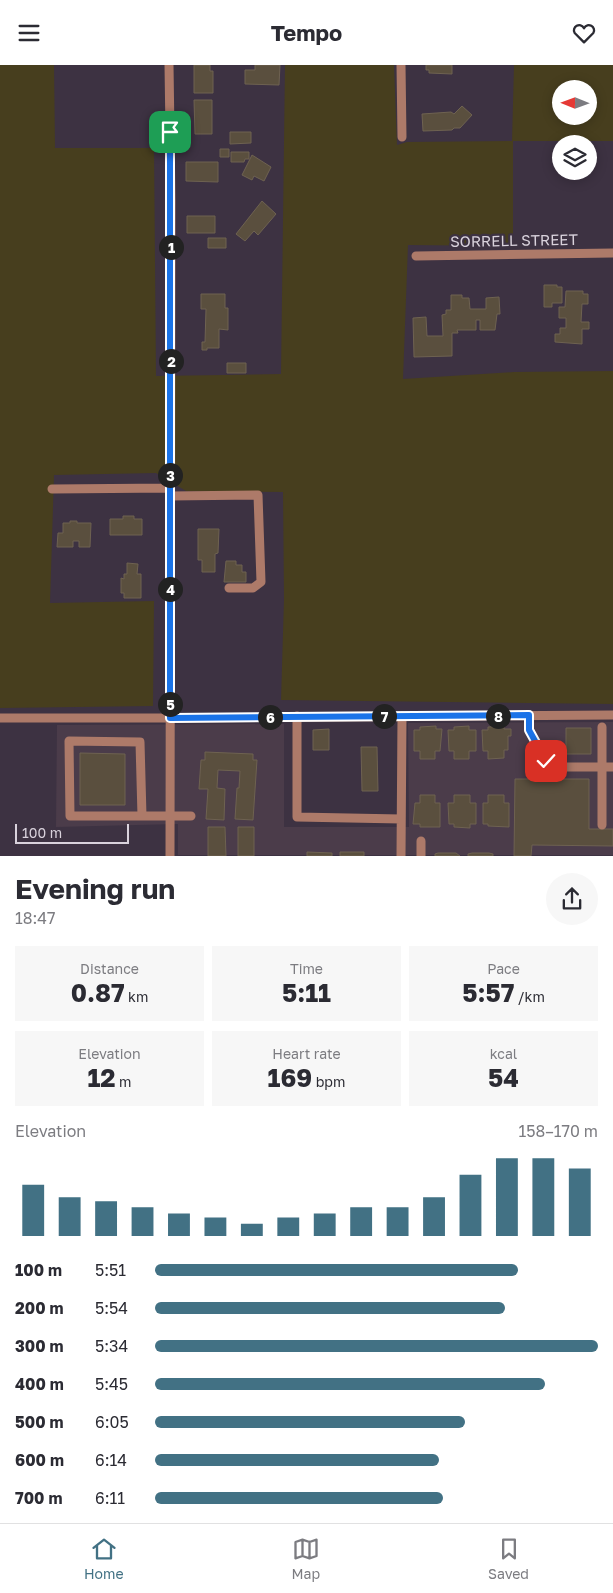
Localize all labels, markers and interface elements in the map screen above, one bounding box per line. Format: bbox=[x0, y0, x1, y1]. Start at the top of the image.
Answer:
icon: menu bbox=[15, 19, 43, 47]
text: Tempo bbox=[271, 19, 342, 46]
icon: heart bbox=[570, 19, 598, 47]
north arrow bbox=[552, 80, 598, 125]
map controls bbox=[552, 80, 597, 180]
pin bbox=[149, 111, 191, 153]
icon: arrive bbox=[156, 118, 184, 146]
button: layers bbox=[552, 135, 597, 180]
street label: SORRELL STREET bbox=[450, 230, 578, 250]
pin: 1 bbox=[158, 235, 184, 259]
text: 1 bbox=[168, 239, 175, 256]
pin: 2 bbox=[158, 349, 184, 373]
text: 2 bbox=[167, 353, 176, 370]
pin: 3 bbox=[158, 463, 182, 487]
text: 3 bbox=[166, 467, 175, 484]
pin: 4 bbox=[158, 577, 182, 601]
text: 4 bbox=[166, 581, 175, 598]
pin: 5 bbox=[158, 691, 182, 717]
text: 5 bbox=[166, 696, 175, 713]
pin: 7 bbox=[372, 703, 396, 729]
pin: 8 bbox=[486, 703, 510, 729]
pin: 6 bbox=[258, 705, 282, 729]
text: 7 bbox=[381, 708, 388, 725]
text: 8 bbox=[494, 708, 503, 725]
text: 6 bbox=[266, 709, 275, 726]
pin bbox=[525, 740, 567, 782]
icon: check bbox=[532, 747, 560, 775]
scale bar bbox=[15, 821, 129, 844]
text: 100 m bbox=[22, 824, 62, 841]
text: Evening run bbox=[15, 872, 175, 905]
button: share bbox=[546, 873, 598, 925]
text: 18:47 bbox=[15, 908, 56, 928]
text: Distance bbox=[80, 960, 139, 977]
text: Time bbox=[290, 960, 323, 977]
text: Pace bbox=[487, 960, 520, 977]
text: 0.87 bbox=[71, 977, 125, 1008]
text: 5:11 bbox=[282, 977, 331, 1008]
text: 5:57 bbox=[462, 977, 514, 1008]
text: km bbox=[125, 988, 148, 1005]
text: /km bbox=[514, 988, 545, 1005]
text: Elevation bbox=[78, 1045, 141, 1062]
text: Heart rate bbox=[272, 1045, 341, 1062]
text: kcal bbox=[490, 1045, 517, 1062]
text: 12 bbox=[87, 1062, 116, 1093]
text: 169 bbox=[268, 1062, 312, 1093]
text: 54 bbox=[488, 1062, 519, 1093]
text: m bbox=[116, 1073, 132, 1090]
text: bpm bbox=[312, 1073, 345, 1090]
text: Elevation bbox=[15, 1121, 86, 1141]
text: 158–170 m bbox=[518, 1121, 598, 1141]
text: 100 m bbox=[15, 1260, 62, 1280]
text: 5:51 bbox=[95, 1260, 126, 1280]
text: 200 m bbox=[15, 1298, 64, 1318]
text: 5:54 bbox=[95, 1298, 128, 1318]
text: 300 m bbox=[15, 1336, 64, 1356]
text: 5:34 bbox=[95, 1336, 128, 1356]
text: 400 m bbox=[15, 1374, 64, 1394]
text: 5:45 bbox=[95, 1374, 128, 1394]
text: 500 m bbox=[15, 1412, 64, 1432]
text: 6:05 bbox=[95, 1412, 129, 1432]
text: 600 m bbox=[15, 1450, 64, 1470]
text: 6:14 bbox=[95, 1450, 127, 1470]
text: 700 m bbox=[15, 1488, 63, 1508]
text: 6:11 bbox=[95, 1488, 125, 1508]
tab: Home bbox=[84, 1535, 124, 1582]
tab: Map bbox=[292, 1535, 320, 1582]
tab: Saved bbox=[488, 1535, 529, 1582]

